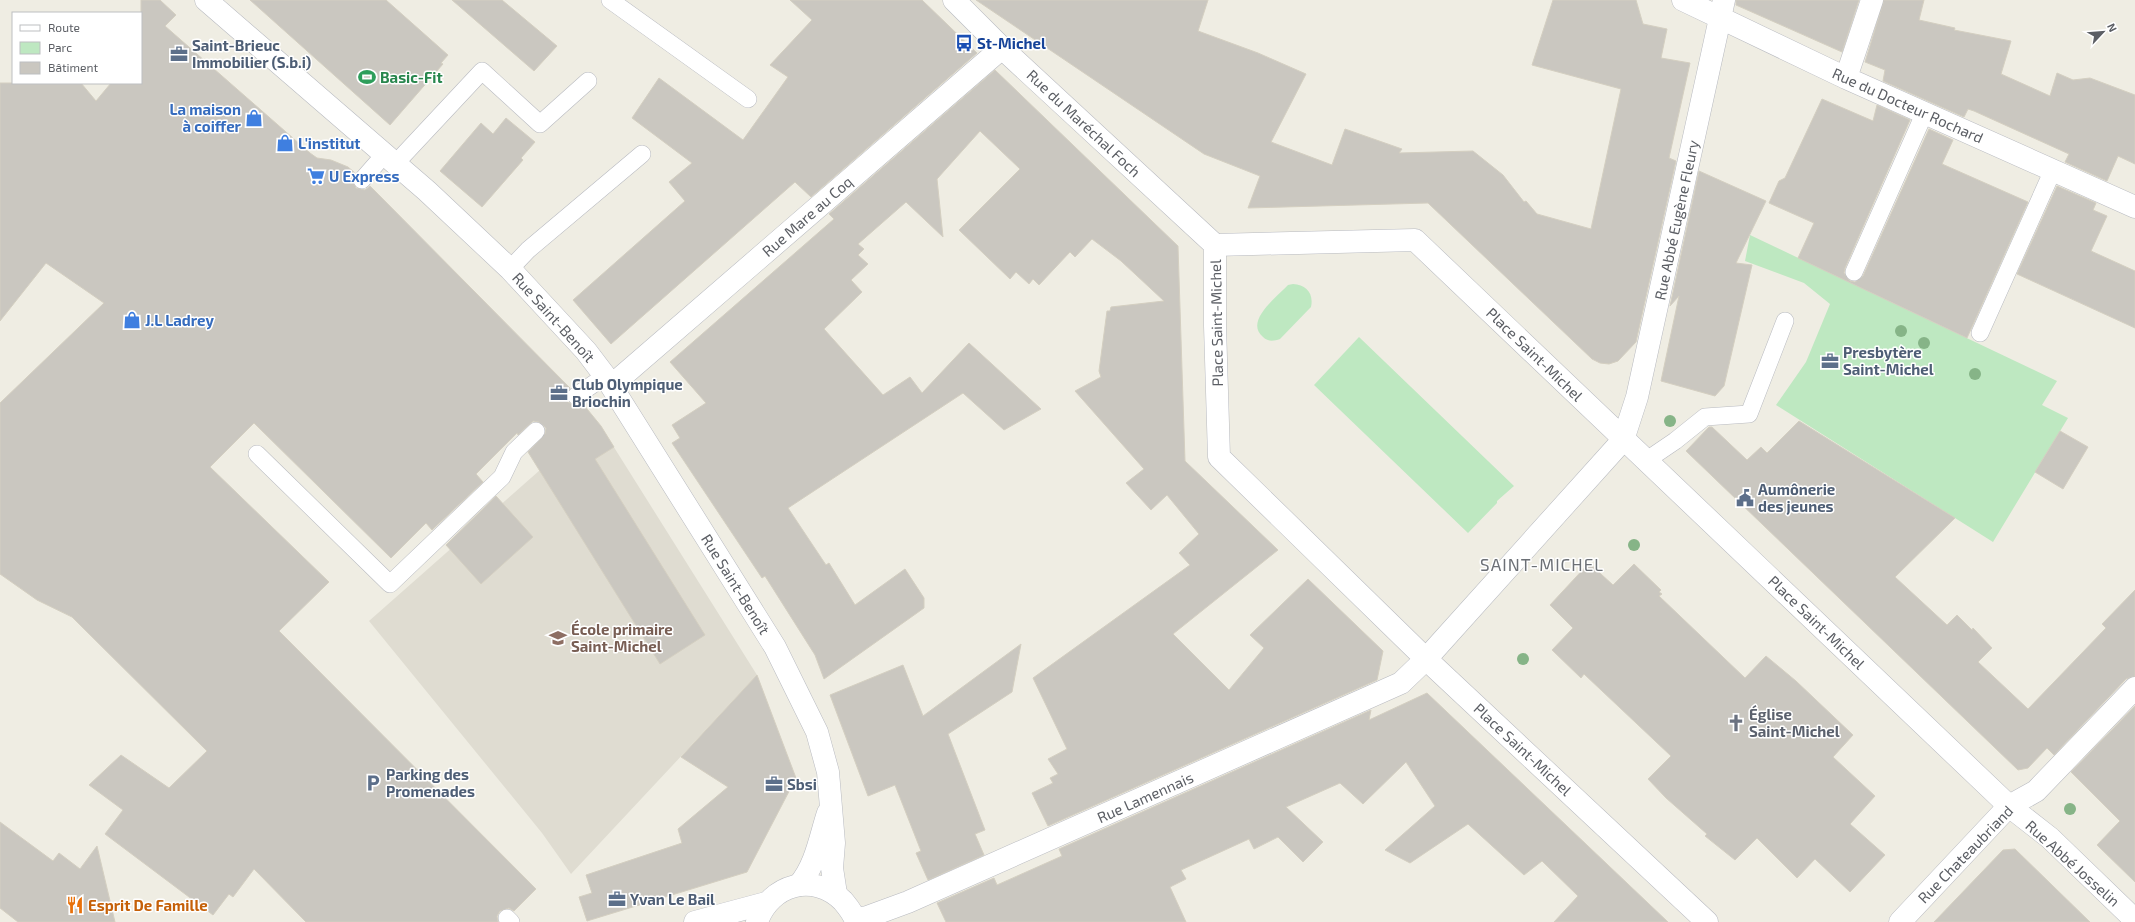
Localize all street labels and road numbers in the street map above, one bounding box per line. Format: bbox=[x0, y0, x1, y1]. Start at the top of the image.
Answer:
street label: Rue du Docteur Rochard bbox=[1830, 64, 1986, 146]
street label: Rue du Maréchal Foch bbox=[1023, 66, 1145, 180]
street label: Rue Abbé Eugène Fleury bbox=[1650, 138, 1702, 302]
street label: Rue Mare au Coq bbox=[758, 172, 856, 260]
street label: Place Saint-Michel bbox=[1206, 259, 1226, 387]
street label: Rue Saint-Benoît bbox=[509, 268, 599, 366]
street label: Place Saint-Michel bbox=[1483, 303, 1587, 405]
street label: Rue Saint-Benoît bbox=[698, 531, 774, 638]
street label: Place Saint-Michel bbox=[1765, 571, 1869, 673]
street label: Place Saint-Michel bbox=[1470, 699, 1576, 799]
street label: Rue Lamennais bbox=[1094, 768, 1196, 826]
street label: Rue Chateaubriand bbox=[1914, 801, 2016, 907]
street label: Rue Abbé Josselin bbox=[2022, 816, 2124, 910]

